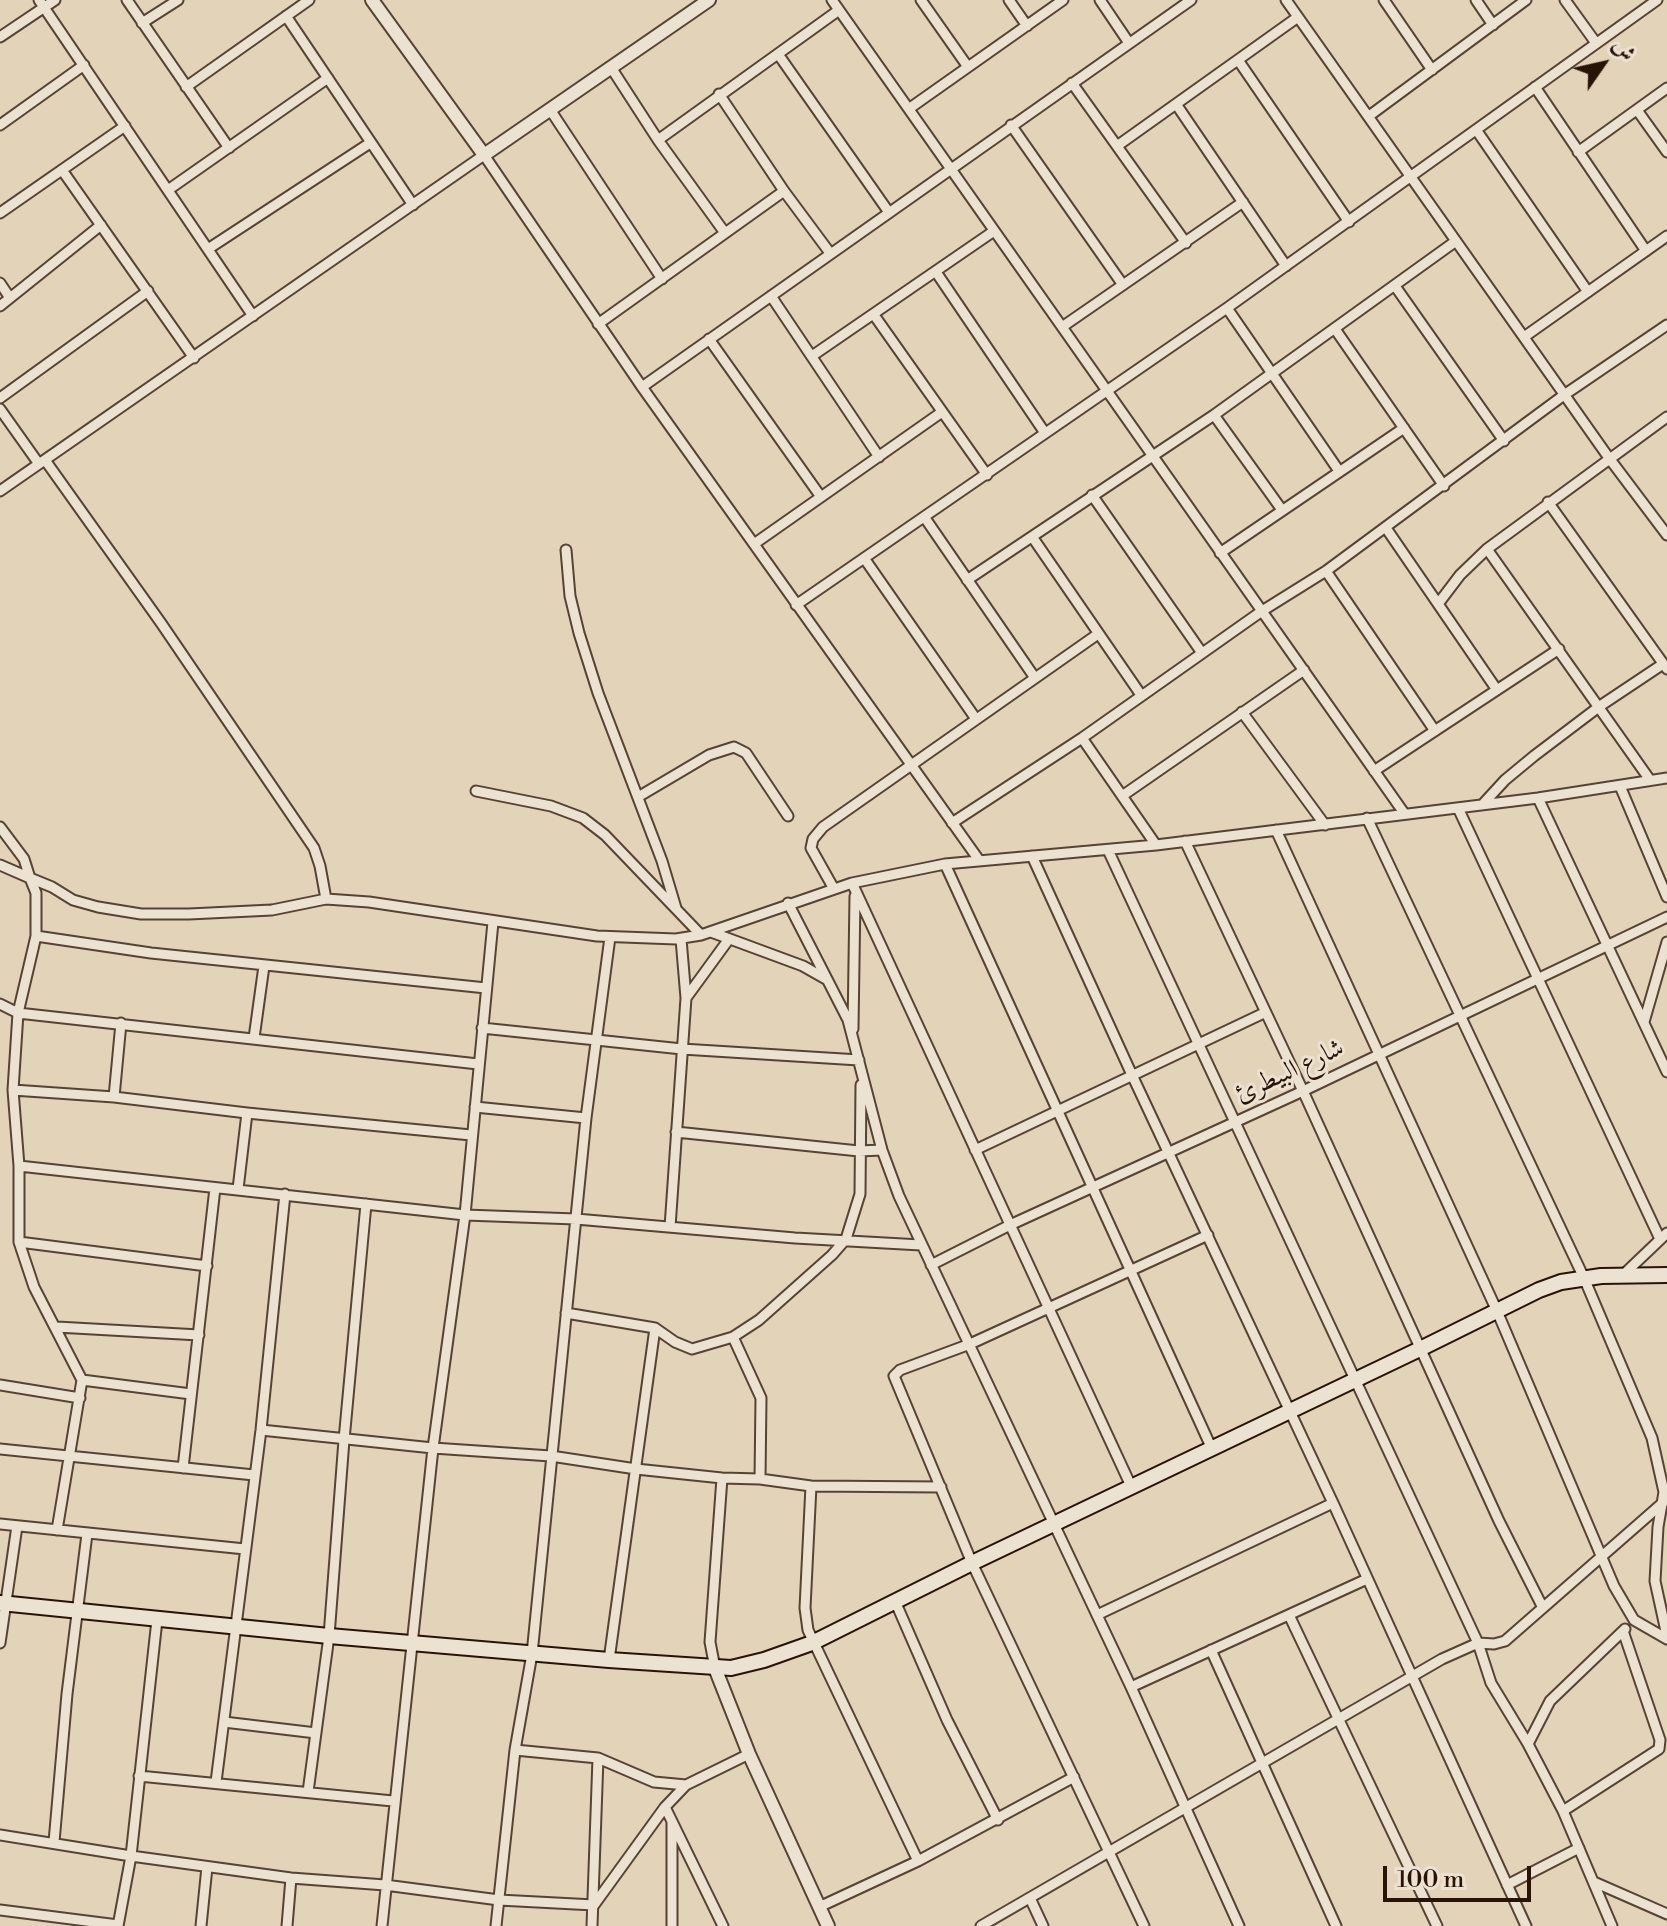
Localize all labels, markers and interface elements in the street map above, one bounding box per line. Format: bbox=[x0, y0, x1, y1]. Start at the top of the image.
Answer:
north arrow bbox=[1563, 24, 1643, 104]
text: ش bbox=[1606, 34, 1641, 67]
street label: شارع البيطرئ bbox=[1231, 1033, 1349, 1111]
scale bar bbox=[1387, 1850, 1535, 1900]
text: 100 m bbox=[1397, 1865, 1464, 1895]

